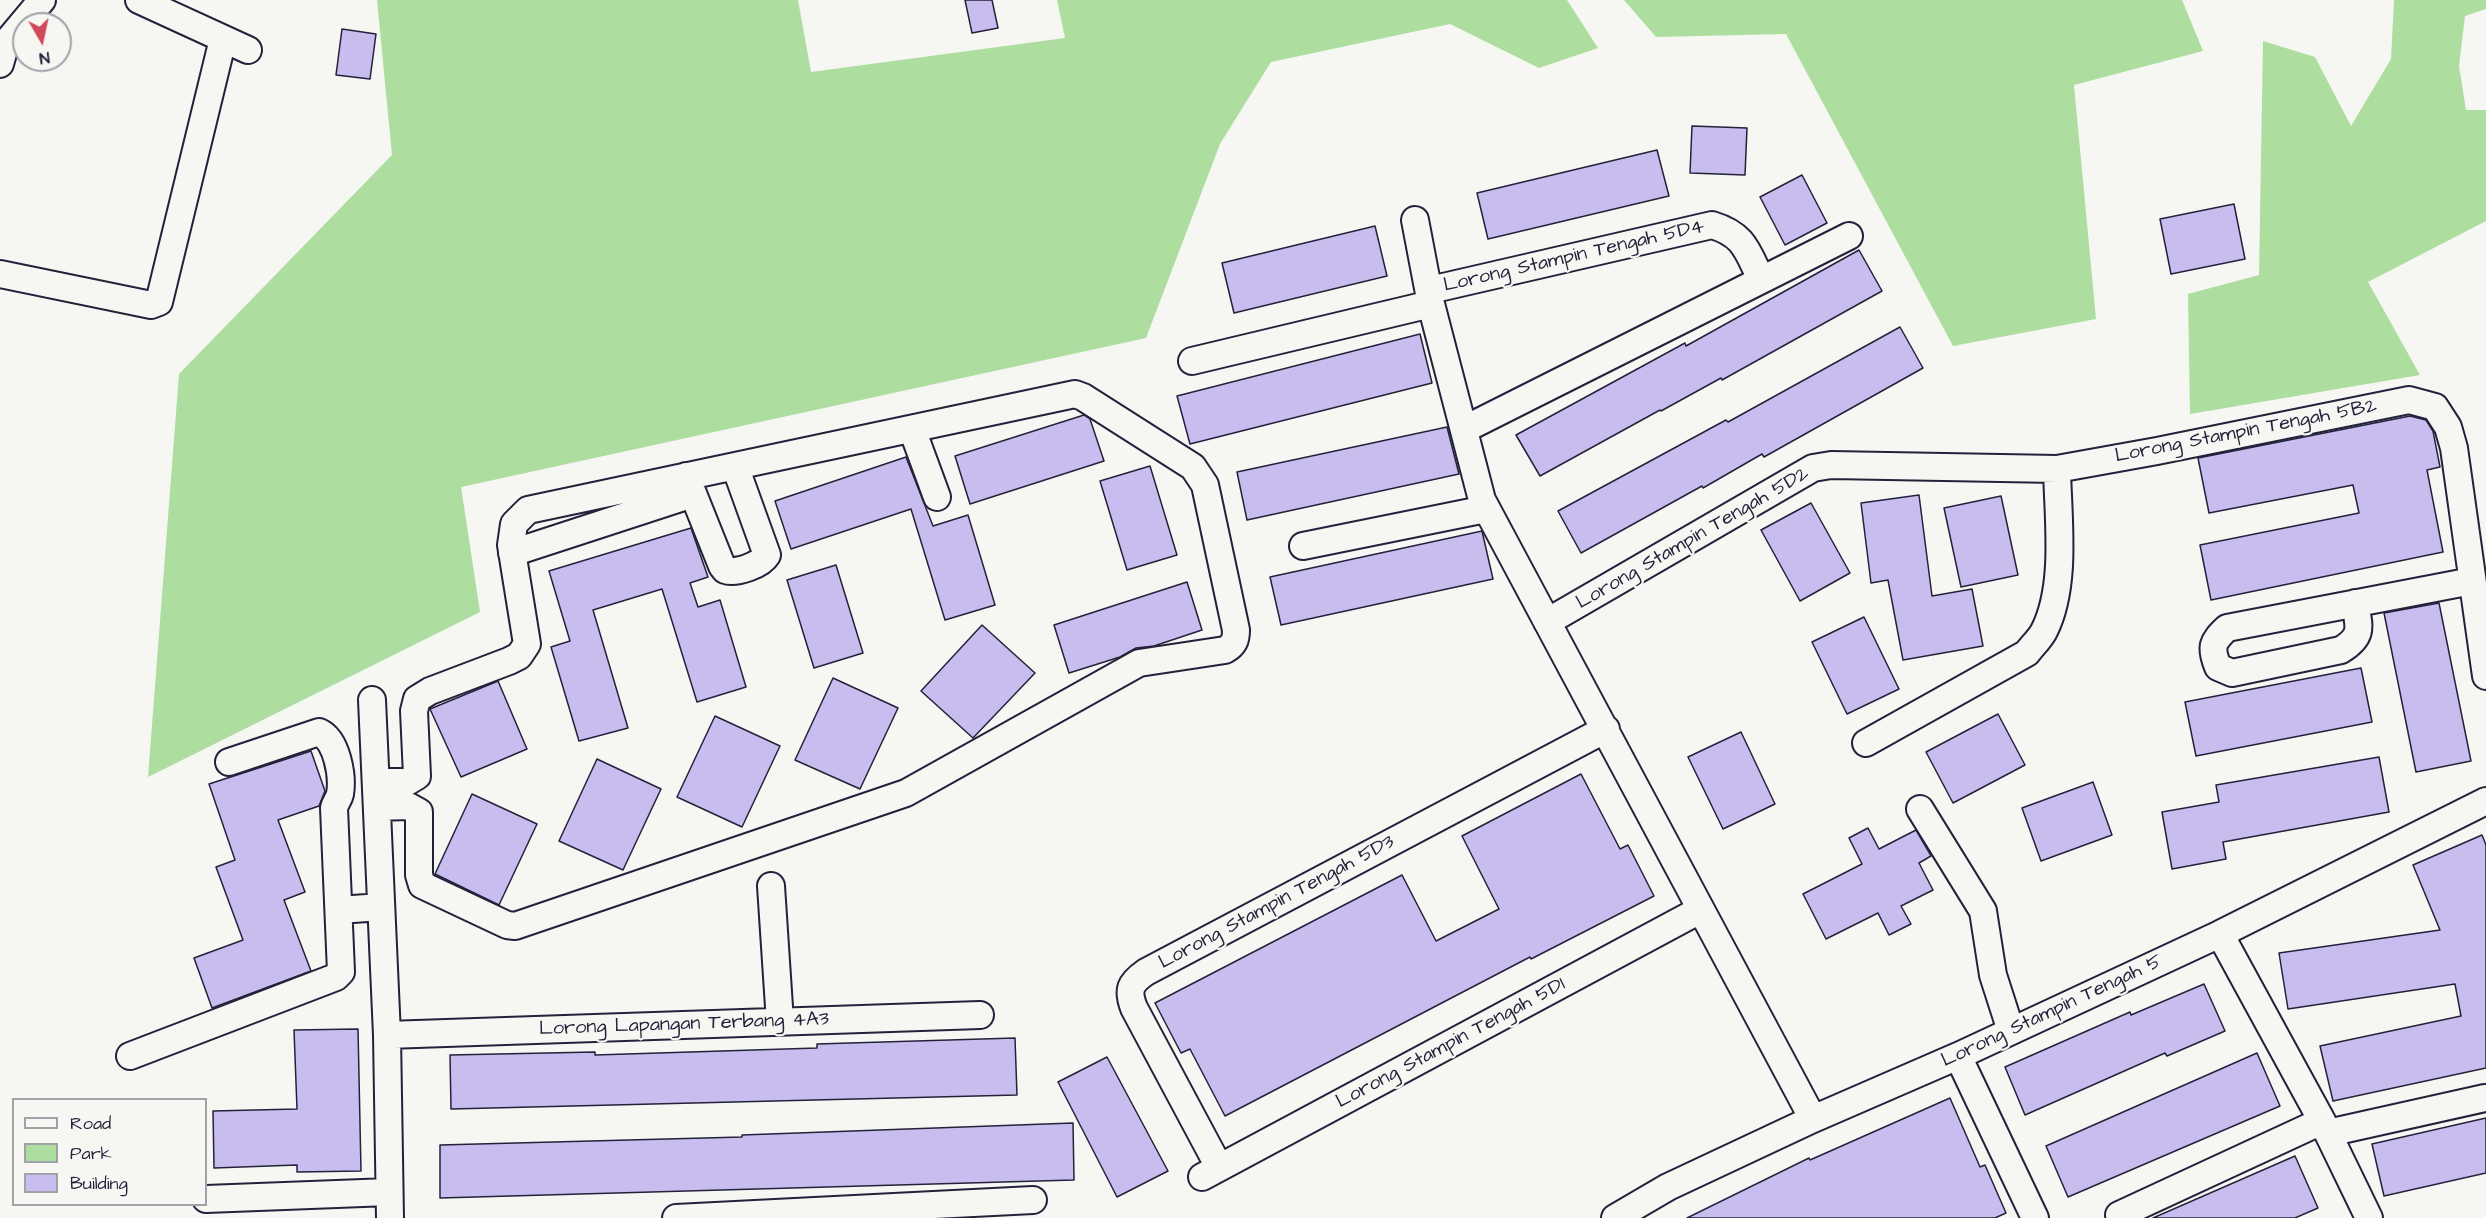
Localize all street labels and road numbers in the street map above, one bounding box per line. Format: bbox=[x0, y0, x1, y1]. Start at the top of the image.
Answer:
street label: Lorong Stampin Tengah 5D4 bbox=[1441, 215, 1707, 299]
street label: Lorong Stampin Tengah 5B2 bbox=[2113, 395, 2379, 469]
street label: Lorong Stampin Tengah 5D2 bbox=[1572, 462, 1814, 616]
street label: Lorong Stampin Tengah 5D3 bbox=[1155, 831, 1399, 975]
street label: Lorong Stampin Tengah 5 bbox=[1938, 950, 2166, 1074]
street label: Lorong Stampin Tengah 5D1 bbox=[1332, 973, 1570, 1115]
street label: Lorong Lapangan Terbang 4A3 bbox=[539, 1008, 829, 1042]

